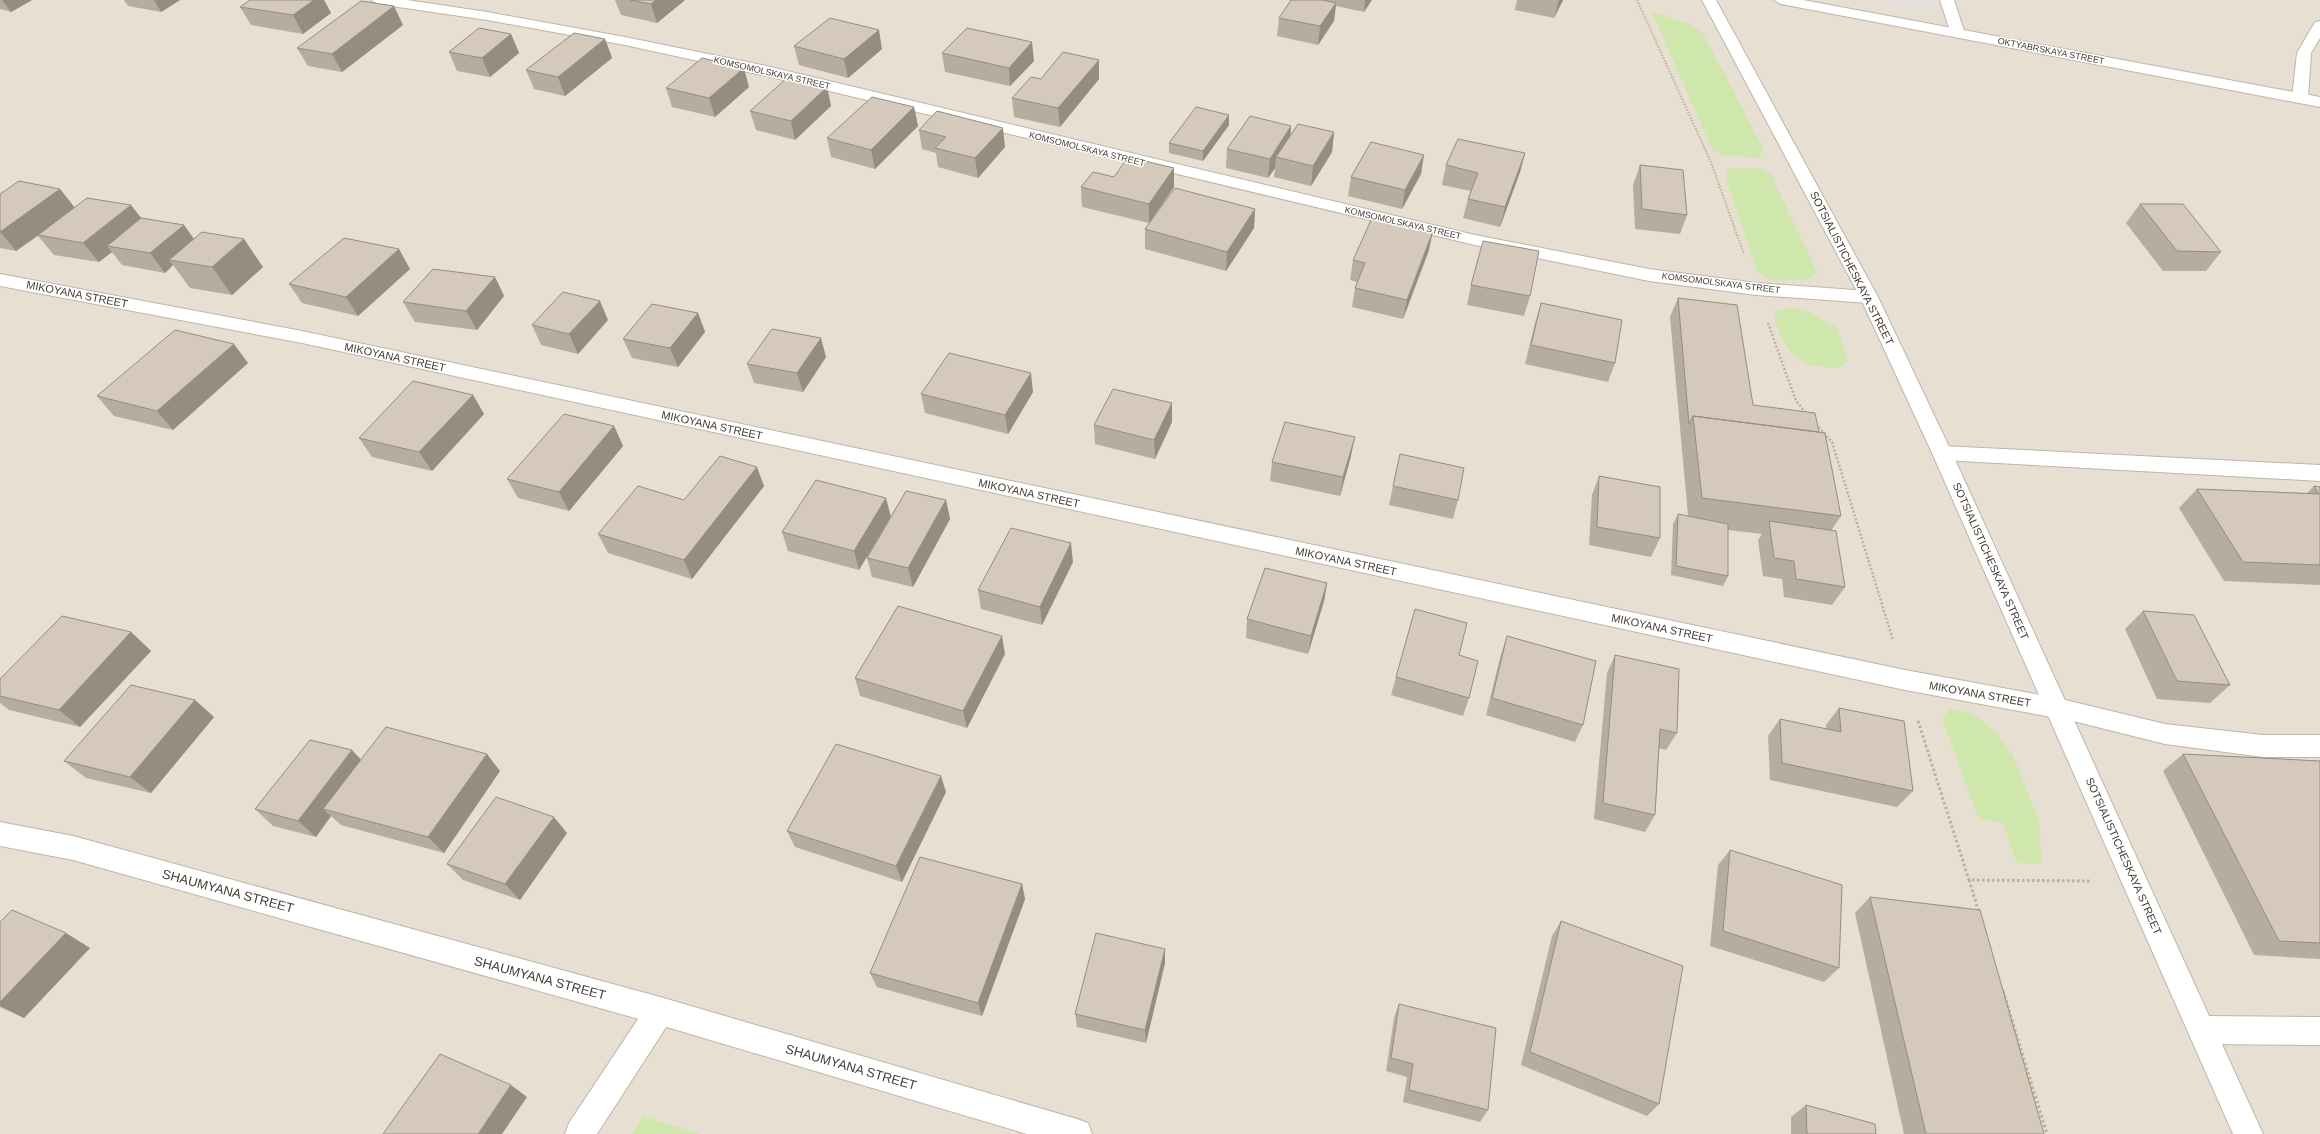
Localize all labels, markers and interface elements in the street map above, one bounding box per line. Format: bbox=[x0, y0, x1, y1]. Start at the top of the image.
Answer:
street label: OKTYABRSKAYA STREET bbox=[1997, 36, 2106, 66]
street label: KOMSOMOLSKAYA STREET bbox=[713, 55, 832, 91]
street label: KOMSOMOLSKAYA STREET bbox=[1028, 130, 1147, 168]
street label: SOTSIALISTICHESKAYA STREET bbox=[1808, 189, 1896, 347]
street label: KOMSOMOLSKAYA STREET bbox=[1344, 205, 1463, 241]
street label: KOMSOMOLSKAYA STREET bbox=[1661, 271, 1781, 295]
street label: MIKOYANA STREET bbox=[25, 278, 129, 310]
street label: MIKOYANA STREET bbox=[343, 340, 447, 374]
street label: MIKOYANA STREET bbox=[660, 408, 764, 442]
street label: MIKOYANA STREET bbox=[977, 476, 1081, 510]
street label: SOTSIALISTICHESKAYA STREET bbox=[1951, 481, 2031, 642]
street label: MIKOYANA STREET bbox=[1294, 544, 1398, 578]
street label: MIKOYANA STREET bbox=[1610, 611, 1714, 645]
street label: MIKOYANA STREET bbox=[1928, 679, 2032, 709]
street label: SOTSIALISTICHESKAYA STREET bbox=[2084, 776, 2164, 937]
street label: SHAUMYANA STREET bbox=[161, 866, 295, 916]
street label: SHAUMYANA STREET bbox=[473, 953, 607, 1003]
street label: SHAUMYANA STREET bbox=[784, 1041, 918, 1093]

